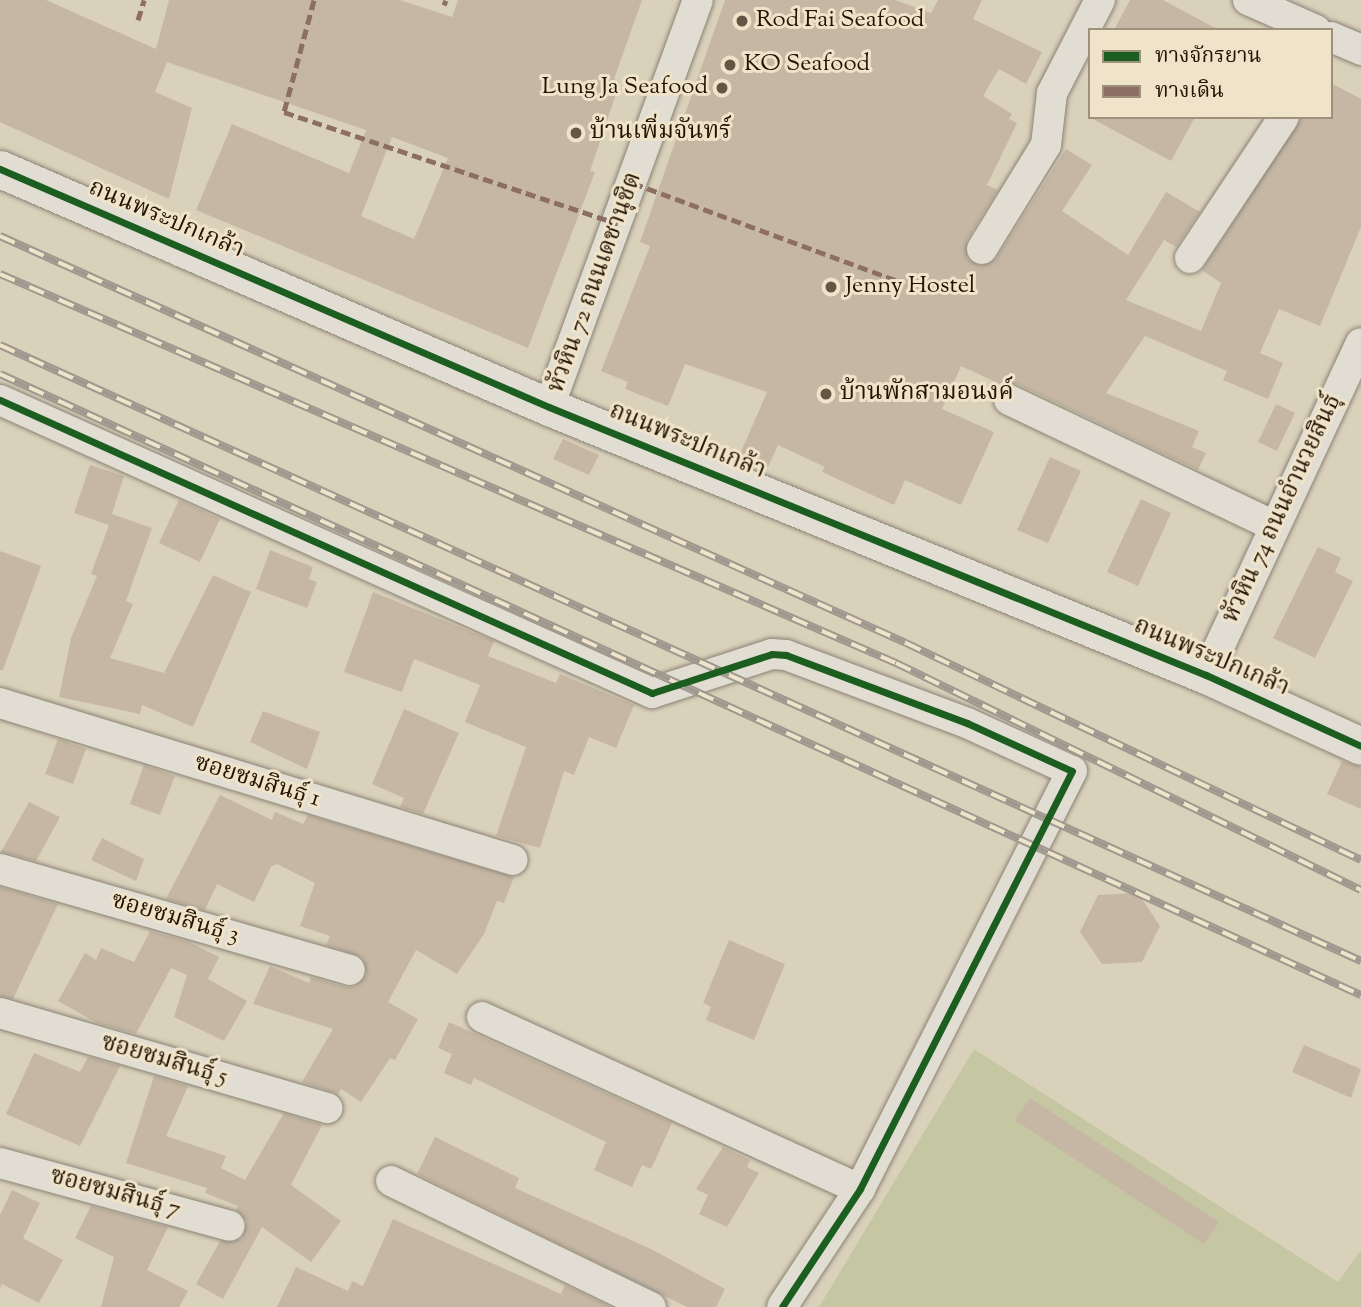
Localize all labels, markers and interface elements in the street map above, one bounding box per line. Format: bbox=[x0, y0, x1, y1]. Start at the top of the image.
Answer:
place label: Rod Fai Seafood bbox=[756, 7, 924, 35]
marker: Rod Fai Seafood bbox=[734, 13, 750, 29]
legend bbox=[1088, 28, 1333, 119]
text: ทางจักรยาน bbox=[1155, 42, 1261, 72]
place label: KO Seafood bbox=[744, 51, 870, 79]
marker: KO Seafood bbox=[722, 57, 738, 73]
place label: Lung Ja Seafood bbox=[542, 74, 708, 102]
text: ทางเดิน bbox=[1155, 77, 1224, 107]
marker: Lung Ja Seafood bbox=[714, 80, 730, 96]
place label: บ้านเพิ่มจันทร์ bbox=[590, 119, 731, 147]
marker: บ้านเพิ่มจันทร์ bbox=[568, 125, 584, 141]
street label: หัวหิน 72 ถนนเดชานุชิต bbox=[543, 169, 649, 397]
street label: ถนนพระปกเกล้า bbox=[84, 174, 248, 266]
place label: Jenny Hostel bbox=[845, 273, 975, 301]
marker: Jenny Hostel bbox=[823, 279, 839, 295]
place label: บ้านพักสามอนงค์ bbox=[840, 380, 1014, 408]
marker: บ้านพักสามอนงค์ bbox=[818, 386, 834, 402]
street label: หัวหิน 74 ถนนอำนวยสินธุ์ bbox=[1217, 390, 1349, 628]
street label: ถนนพระปกเกล้า bbox=[605, 398, 769, 486]
street label: ถนนพระปกเกล้า bbox=[1129, 612, 1293, 704]
street label: ซอยชมสินธุ์ 1 bbox=[191, 749, 323, 815]
street label: ซอยชมสินธุ์ 3 bbox=[108, 887, 242, 951]
street label: ซอยชมสินธุ์ 5 bbox=[98, 1029, 230, 1093]
street label: ซอยชมสินธุ์ 7 bbox=[47, 1163, 183, 1225]

